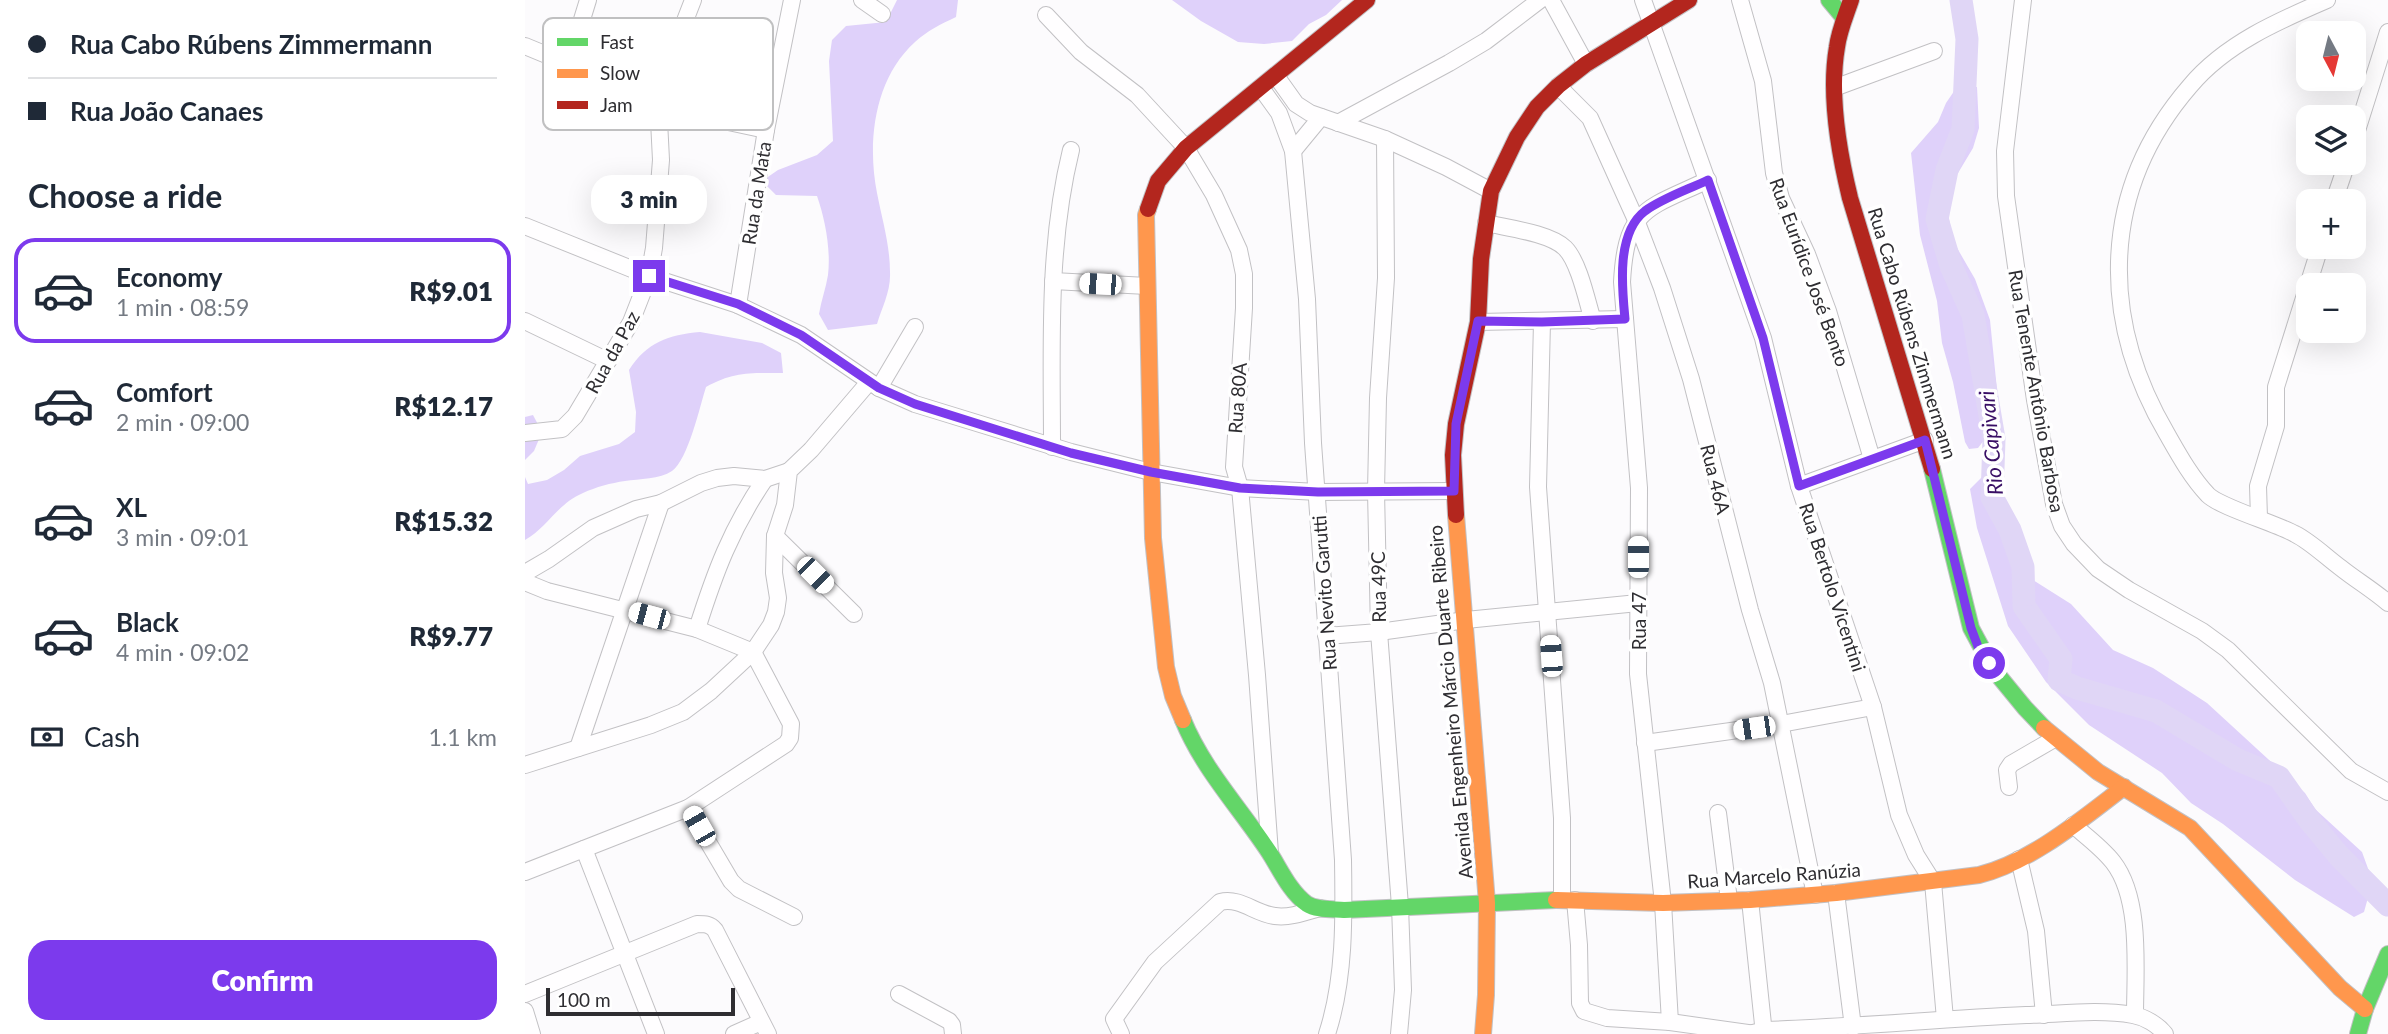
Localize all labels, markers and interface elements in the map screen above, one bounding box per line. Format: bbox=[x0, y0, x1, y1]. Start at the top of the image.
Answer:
legend bbox=[543, 18, 773, 130]
north arrow bbox=[2296, 21, 2366, 91]
map controls bbox=[2296, 21, 2366, 343]
text: Rua Cabo Rúbens Zimmermann bbox=[70, 28, 432, 60]
text: Fast bbox=[600, 30, 634, 53]
text: Slow bbox=[600, 61, 640, 84]
text: Jam bbox=[600, 93, 633, 116]
text: Rua João Canaes bbox=[70, 95, 263, 127]
button: layers bbox=[2296, 105, 2366, 175]
street label: Rua da Mata bbox=[736, 140, 776, 246]
callout: 3 min bbox=[591, 174, 707, 224]
street label: Rua Eurídice José Bento bbox=[1765, 174, 1855, 370]
text: Choose a ride bbox=[28, 176, 222, 215]
text: 3 min bbox=[620, 185, 678, 213]
button: + bbox=[2296, 189, 2366, 259]
street label: Rua Cabo Rúbens Zimmermann bbox=[1864, 204, 1962, 462]
icon: car bbox=[32, 259, 95, 322]
route end bbox=[633, 260, 665, 292]
text: Economy bbox=[116, 261, 222, 293]
street label: Rua Tenente Antônio Barbosa bbox=[2004, 268, 2070, 514]
car bbox=[1079, 272, 1122, 296]
button: − bbox=[2296, 273, 2366, 343]
text: R$9.01 bbox=[409, 275, 493, 307]
text: 1 min · 08:59 bbox=[116, 293, 249, 321]
street label: Rua da Paz bbox=[580, 307, 644, 397]
street label: Rua 80A bbox=[1223, 361, 1251, 434]
icon: car bbox=[32, 374, 95, 437]
text: Comfort bbox=[116, 376, 213, 408]
text: R$12.17 bbox=[394, 390, 493, 422]
water label: Rio Capivari bbox=[1973, 390, 2007, 496]
text: 2 min · 09:00 bbox=[116, 408, 249, 436]
street label: Rua 46A bbox=[1696, 442, 1736, 517]
icon: car bbox=[32, 489, 95, 552]
text: XL bbox=[116, 491, 147, 523]
street label: Rua Bertolo Vicentini bbox=[1795, 500, 1871, 674]
text: R$15.32 bbox=[394, 505, 493, 537]
street label: Rua Nevito Garutti bbox=[1307, 515, 1341, 671]
text: 3 min · 09:01 bbox=[116, 523, 249, 551]
street label: Avenida Engenheiro Márcio Duarte Ribeiro bbox=[1423, 524, 1477, 880]
car bbox=[1628, 536, 1649, 578]
street label: Rua 49C bbox=[1366, 551, 1390, 623]
car bbox=[793, 553, 838, 597]
street label: Rua 47 bbox=[1627, 592, 1650, 650]
car bbox=[626, 600, 673, 632]
icon: car bbox=[32, 604, 95, 667]
text: Black bbox=[116, 606, 179, 638]
text: R$9.77 bbox=[409, 620, 493, 652]
car bbox=[1540, 634, 1563, 678]
text: 4 min · 09:02 bbox=[116, 638, 249, 666]
route start bbox=[1973, 647, 2005, 679]
car bbox=[1732, 715, 1777, 741]
icon: cash bbox=[28, 718, 66, 756]
text: Cash bbox=[84, 721, 140, 753]
text: 1.1 km bbox=[428, 723, 497, 751]
car bbox=[680, 803, 719, 849]
street label: Rua Marcelo Ranúzia bbox=[1687, 857, 1861, 893]
button: Confirm bbox=[28, 940, 497, 1020]
scale bar bbox=[546, 985, 735, 1017]
text: 100 m bbox=[557, 988, 611, 1011]

